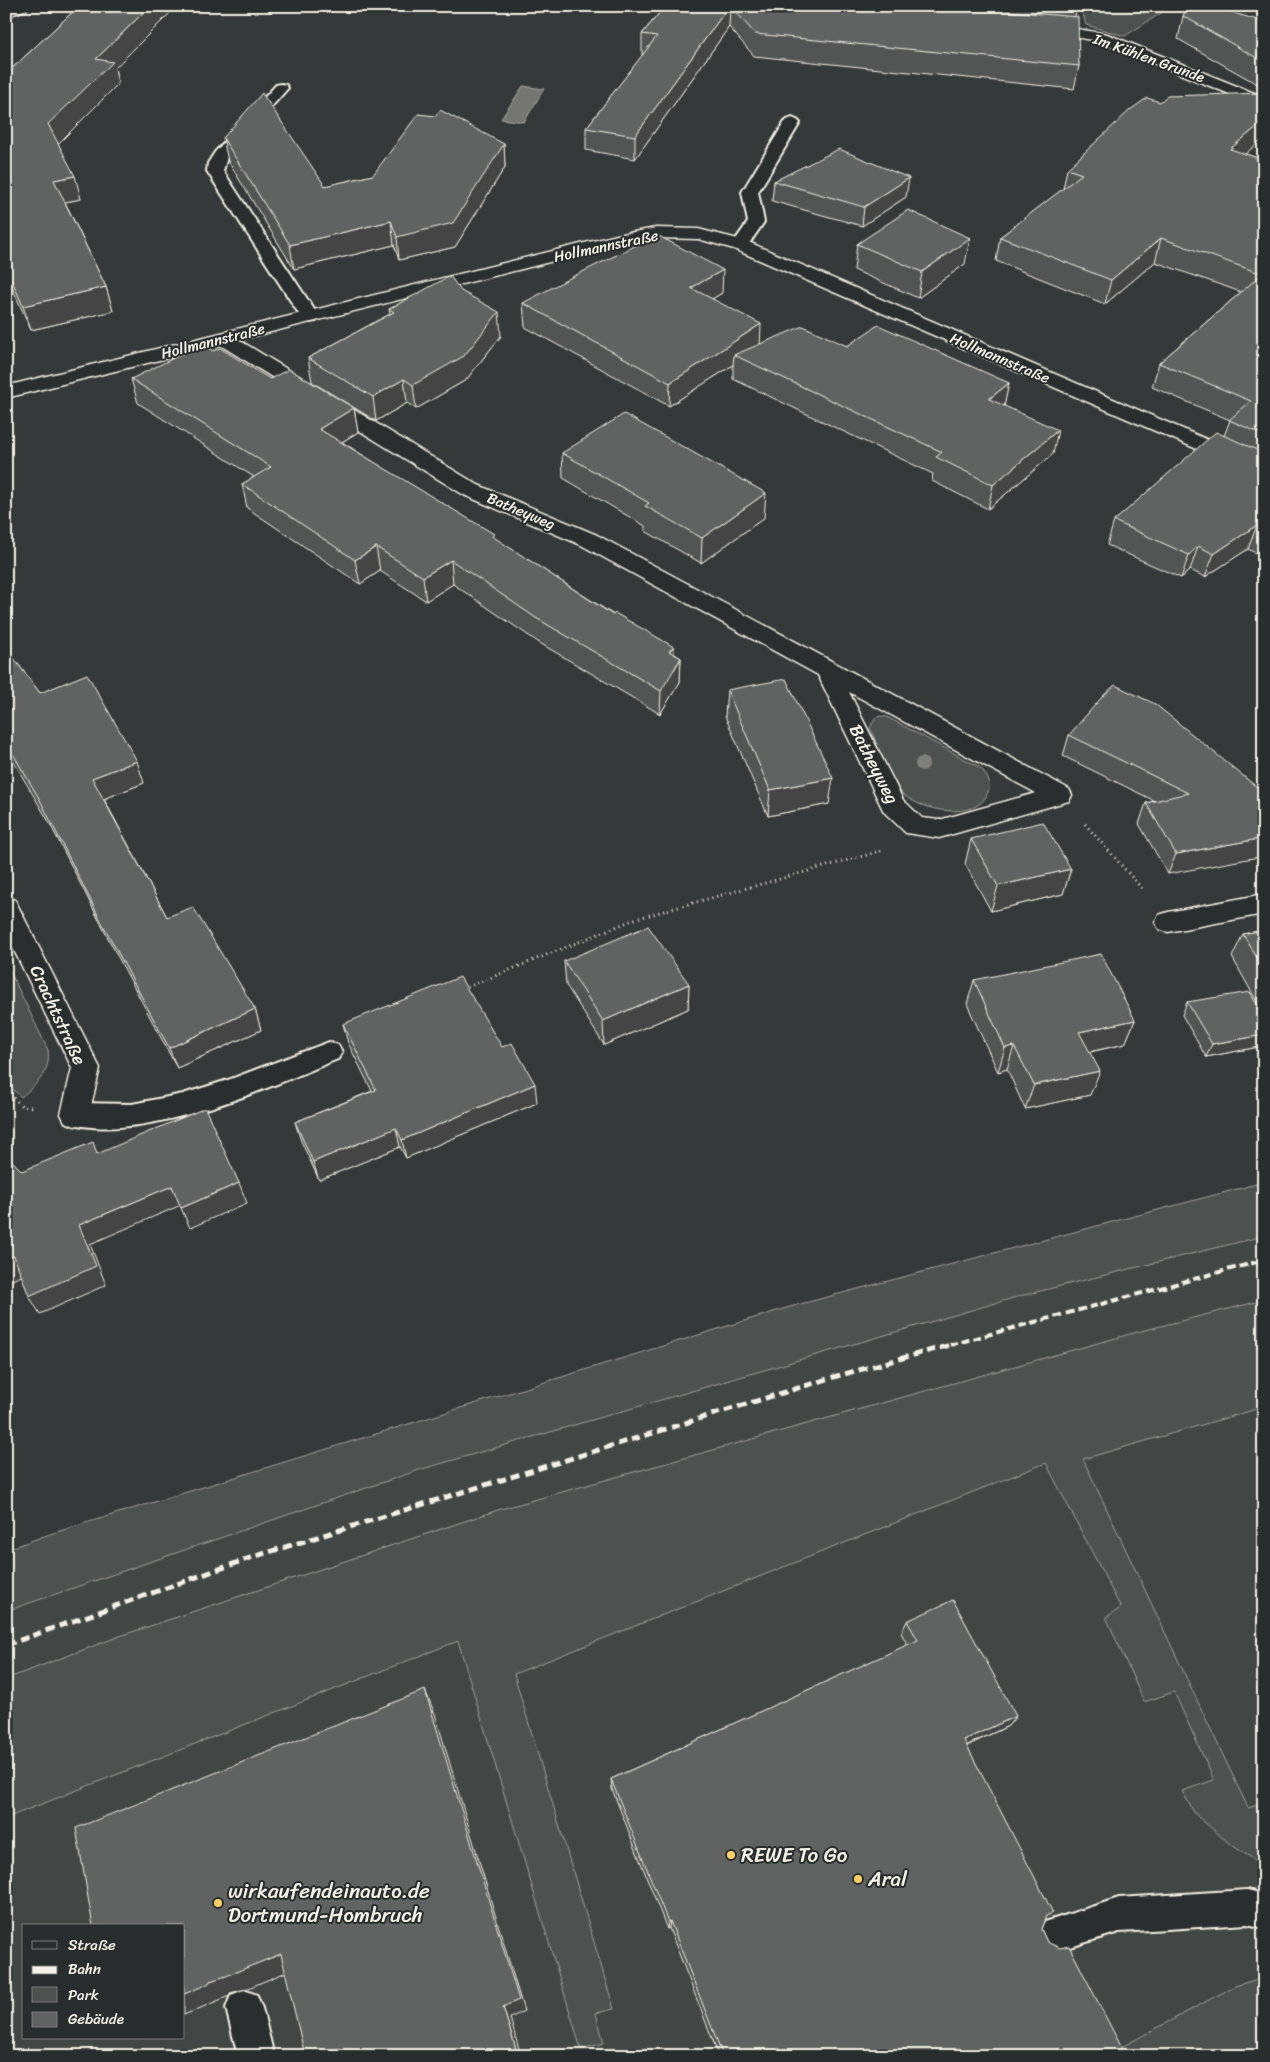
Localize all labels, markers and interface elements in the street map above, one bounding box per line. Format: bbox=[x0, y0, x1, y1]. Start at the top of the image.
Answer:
street label: Im Kühlen Grunde bbox=[1089, 25, 1208, 90]
street label: Hollmannstraße bbox=[551, 222, 661, 270]
street label: Hollmannstraße bbox=[158, 315, 268, 366]
street label: Hollmannstraße bbox=[946, 325, 1054, 391]
street label: Batheyweg bbox=[483, 485, 560, 537]
street label: Batheyweg bbox=[840, 718, 908, 810]
street label: Crachtstraße bbox=[21, 959, 95, 1071]
place label: REWE To Go bbox=[741, 1836, 848, 1874]
marker: REWE To Go bbox=[725, 1849, 737, 1861]
place label: Aral bbox=[867, 1860, 908, 1898]
place label: wirkaufendeinauto.de Dortmund-Hombruch bbox=[228, 1872, 430, 1934]
marker: Aral bbox=[852, 1873, 864, 1885]
marker: wirkaufendeinauto.de Dortmund-Hombruch bbox=[212, 1897, 224, 1909]
legend bbox=[22, 1924, 185, 2040]
text: Straße bbox=[68, 1932, 116, 1958]
text: Bahn bbox=[68, 1956, 101, 1982]
text: Park bbox=[68, 1982, 99, 2008]
text: Gebäude bbox=[68, 2006, 124, 2032]

